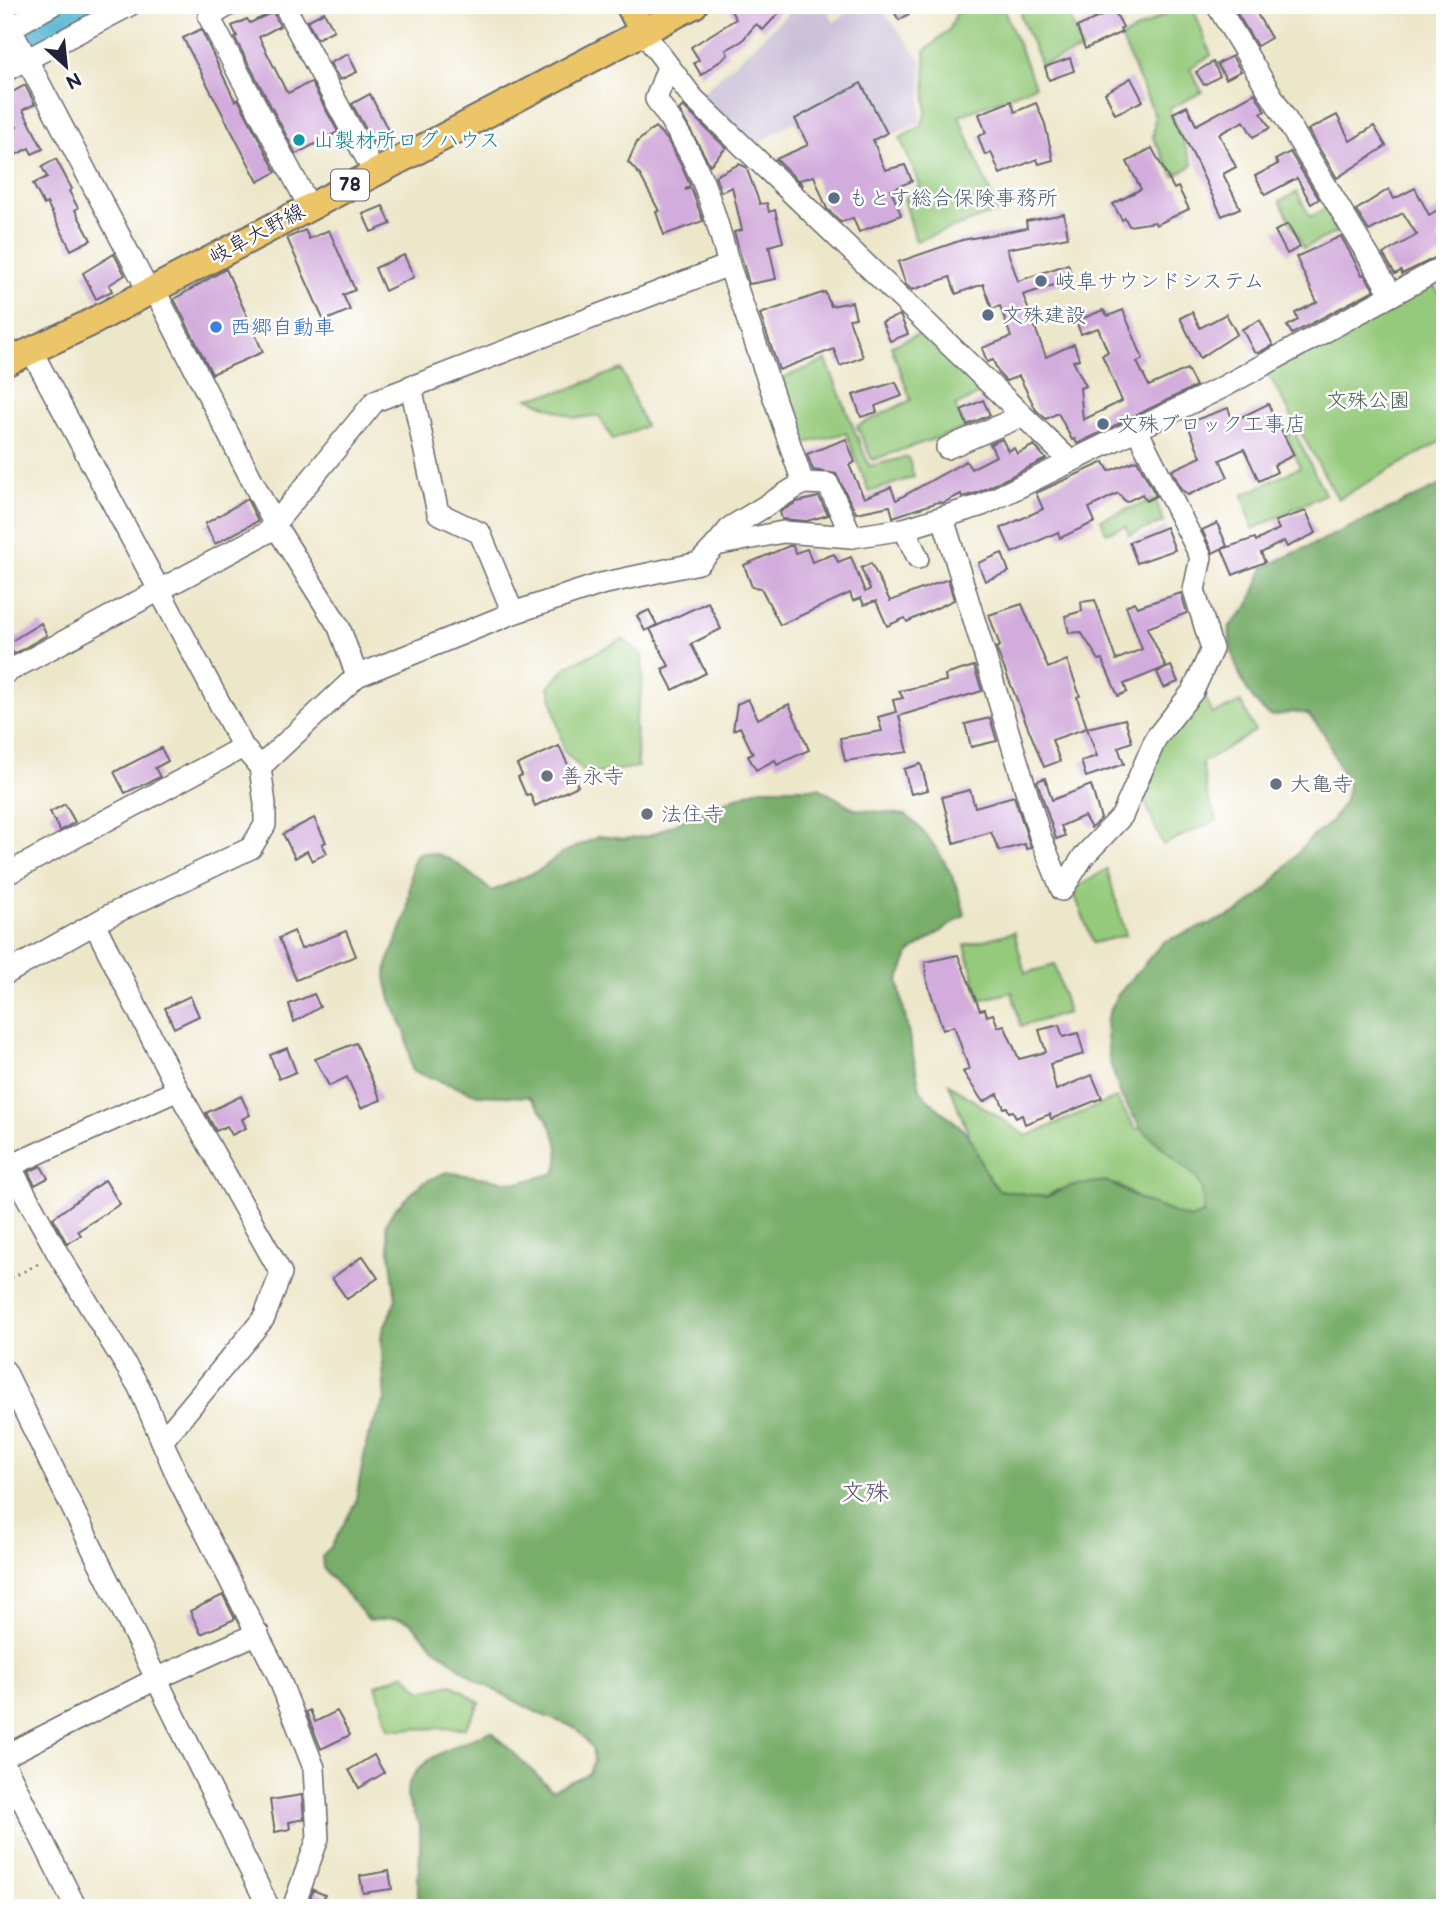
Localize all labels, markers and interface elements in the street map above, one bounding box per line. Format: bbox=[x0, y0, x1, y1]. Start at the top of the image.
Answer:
north arrow bbox=[32, 32, 102, 102]
text: N bbox=[61, 66, 85, 93]
place label: 山製材所ログハウス bbox=[313, 128, 500, 153]
marker: 山製材所ログハウス bbox=[291, 132, 307, 148]
road number: 78 bbox=[331, 169, 369, 200]
place label: もとす総合保険事務所 bbox=[848, 186, 1058, 211]
marker: もとす総合保険事務所 bbox=[826, 190, 842, 206]
street label: 岐阜大野線 bbox=[205, 198, 309, 270]
place label: 岐阜サウンドシステム bbox=[1055, 269, 1265, 294]
marker: 岐阜サウンドシステム bbox=[1033, 273, 1049, 289]
place label: 文殊建設 bbox=[1002, 303, 1086, 328]
marker: 文殊建設 bbox=[980, 307, 996, 323]
place label: 西郷自動車 bbox=[230, 315, 335, 340]
marker: 西郷自動車 bbox=[208, 319, 224, 335]
park label: 文殊公園 bbox=[1326, 388, 1410, 413]
place label: 文殊ブロック工事店 bbox=[1117, 412, 1306, 437]
marker: 文殊ブロック工事店 bbox=[1095, 416, 1111, 432]
place label: 善永寺 bbox=[561, 764, 624, 789]
marker: 善永寺 bbox=[539, 768, 555, 784]
place label: 大亀寺 bbox=[1290, 772, 1353, 797]
marker: 大亀寺 bbox=[1268, 776, 1284, 792]
place label: 法住寺 bbox=[661, 802, 724, 827]
marker: 法住寺 bbox=[639, 806, 655, 822]
district label: 文殊 bbox=[841, 1478, 889, 1507]

